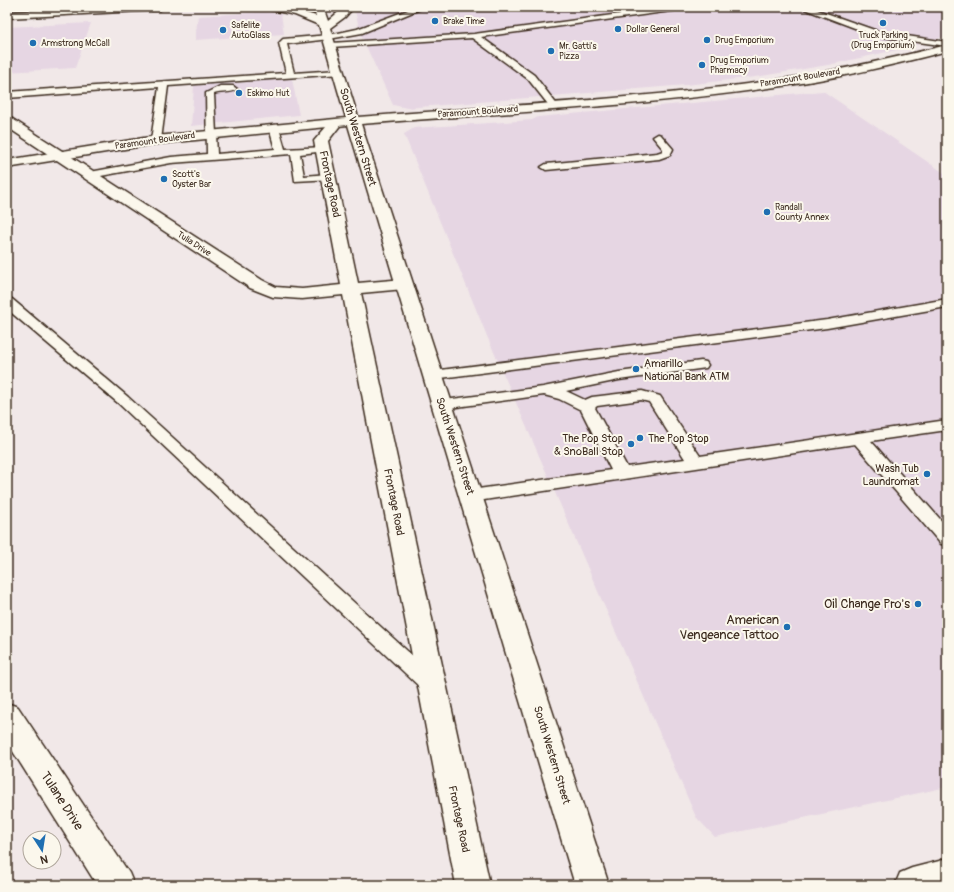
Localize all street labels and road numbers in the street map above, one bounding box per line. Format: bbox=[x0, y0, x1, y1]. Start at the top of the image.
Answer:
street label: Paramount Boulevard bbox=[759, 66, 841, 90]
street label: South Western Street bbox=[337, 86, 379, 188]
street label: Paramount Boulevard bbox=[437, 104, 519, 120]
street label: Paramount Boulevard bbox=[114, 130, 196, 152]
street label: Frontage Road bbox=[317, 149, 343, 219]
street label: Tulia Drive bbox=[175, 229, 214, 259]
street label: South Western Street bbox=[433, 396, 477, 497]
street label: Frontage Road bbox=[381, 467, 407, 537]
street label: South Western Street bbox=[531, 704, 573, 806]
street label: Tulane Drive bbox=[37, 769, 87, 834]
street label: Frontage Road bbox=[446, 784, 472, 854]

